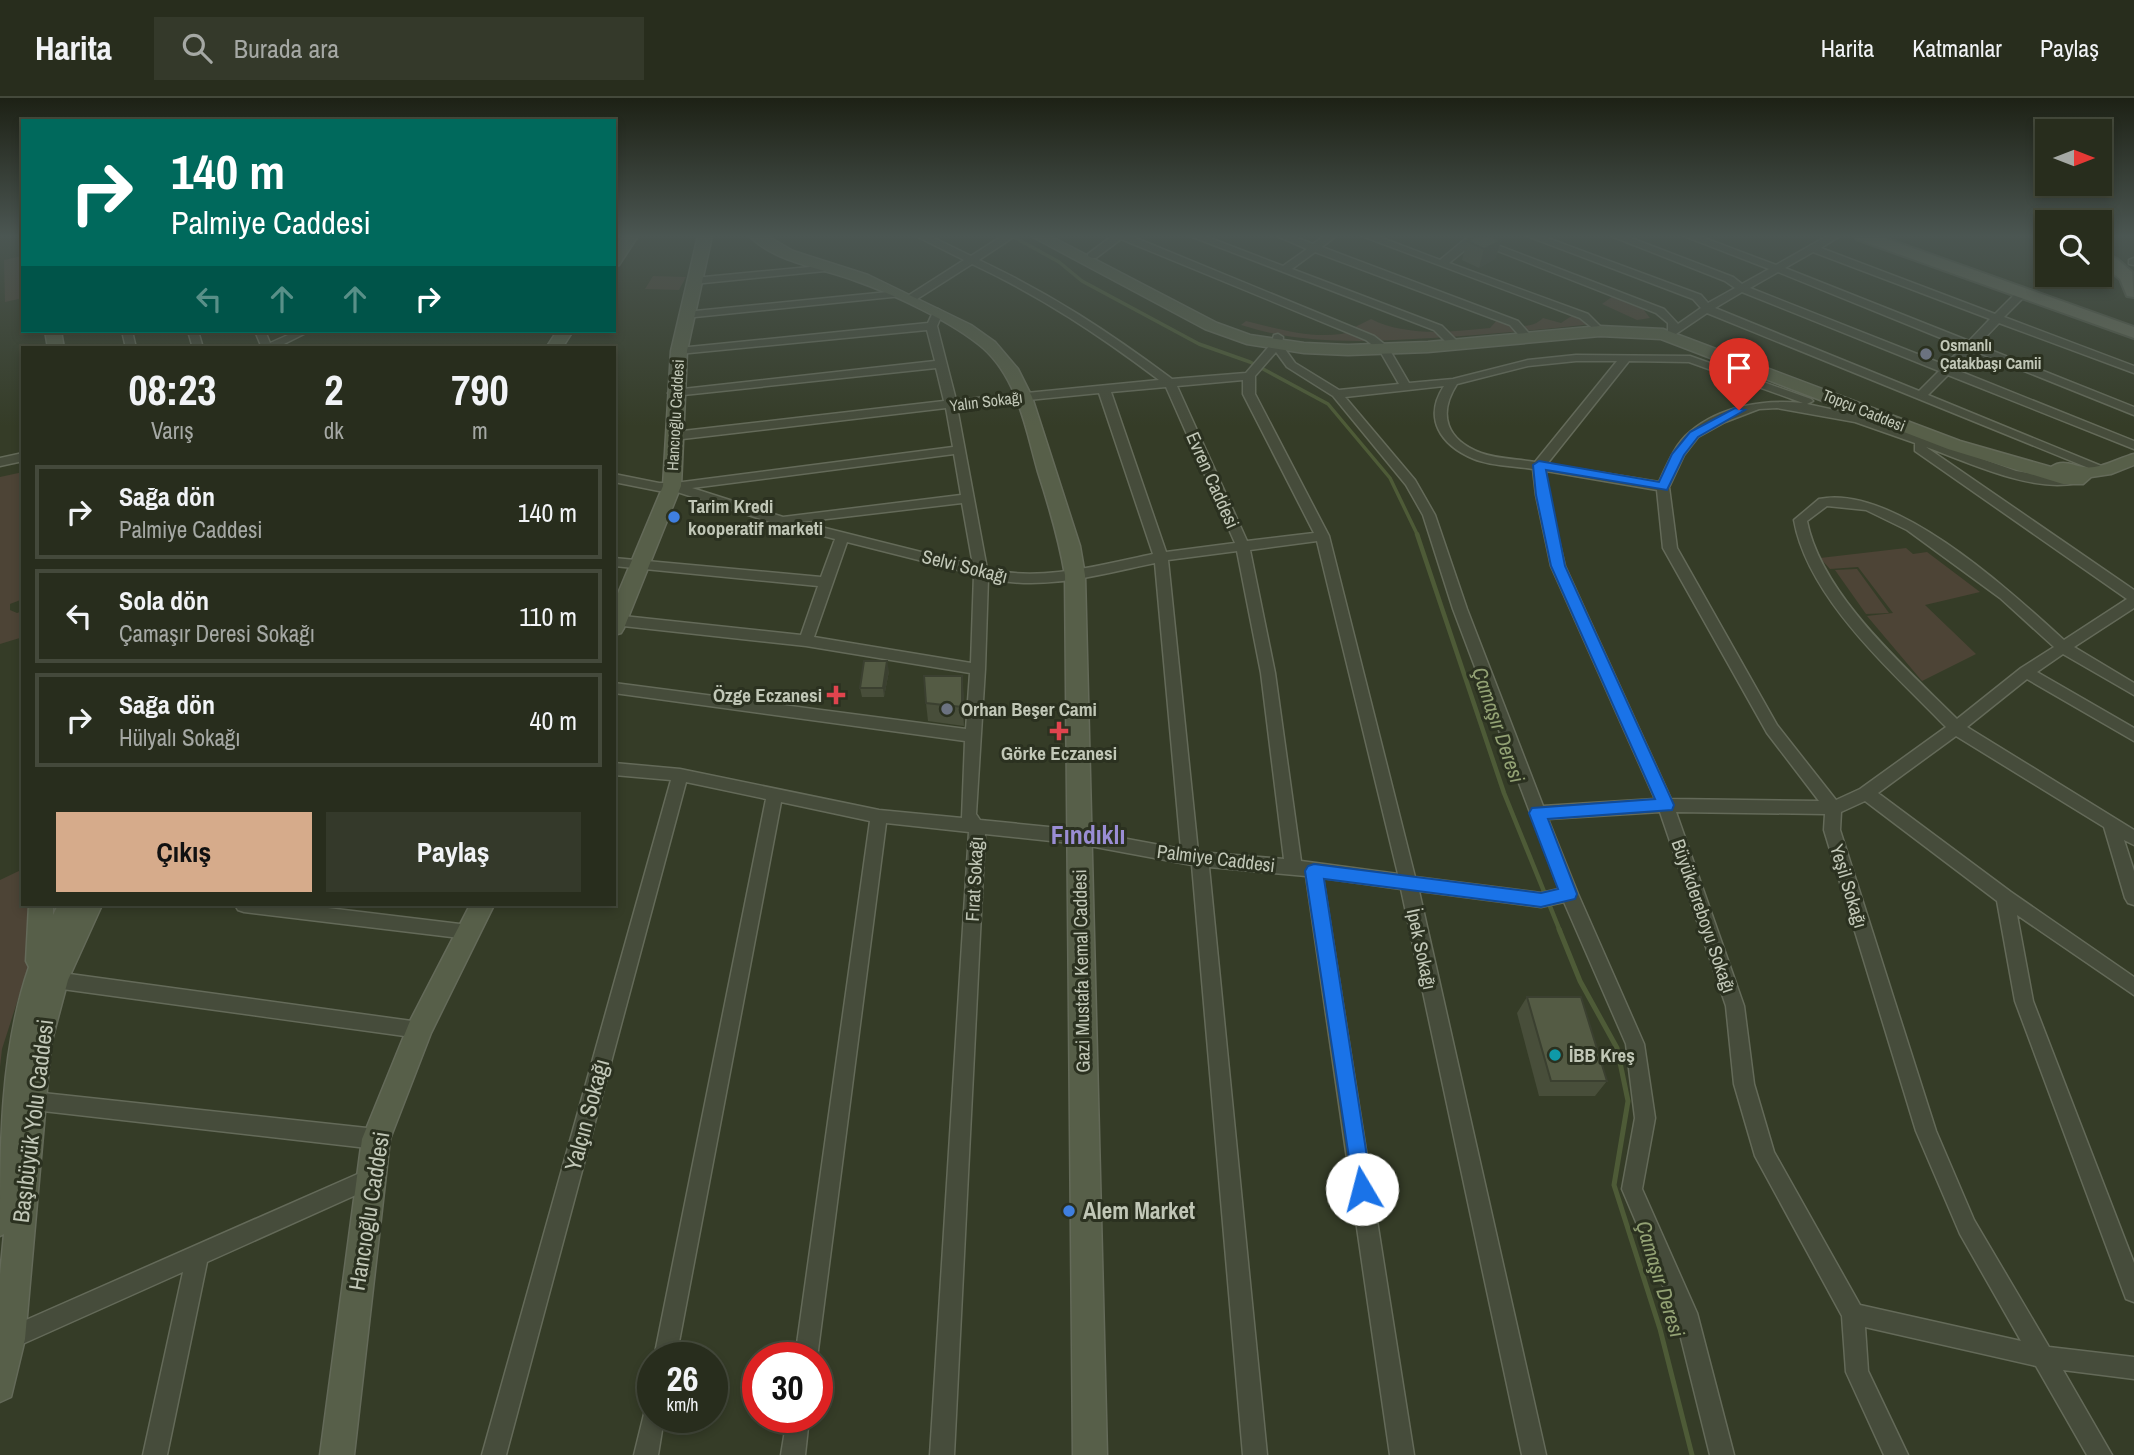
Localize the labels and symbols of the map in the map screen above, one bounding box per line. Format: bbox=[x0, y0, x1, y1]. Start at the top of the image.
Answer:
north arrow bbox=[2035, 119, 2112, 196]
place label: Osmanlı Çatakbaşı Camii bbox=[1940, 334, 2041, 374]
pin bbox=[1709, 338, 1769, 410]
marker: Osmanlı Çatakbaşı Camii bbox=[1918, 346, 1934, 362]
street label: Hancıoğlu Caddesi bbox=[661, 359, 689, 471]
street label: Topçu Caddesi bbox=[1819, 383, 1909, 437]
street label: Yalın Sokağı bbox=[948, 386, 1024, 416]
street label: Evren Caddesi bbox=[1180, 428, 1246, 532]
place label: Tarim Kredi kooperatif marketi bbox=[688, 493, 823, 541]
marker: Tarim Kredi kooperatif marketi bbox=[666, 509, 682, 525]
street label: Selvi Sokağı bbox=[919, 543, 1011, 589]
water label: Çamaşır Deresi bbox=[1465, 663, 1532, 787]
place label: Özge Eczanesi bbox=[713, 682, 822, 708]
marker: Özge Eczanesi bbox=[828, 687, 844, 703]
place label: Orhan Beşer Cami bbox=[961, 696, 1097, 722]
marker: Orhan Beşer Cami bbox=[939, 701, 955, 717]
marker: Görke Eczanesi bbox=[1051, 723, 1067, 739]
place label: Görke Eczanesi bbox=[1001, 740, 1117, 766]
district label: Fındıklı bbox=[1051, 817, 1125, 852]
street label: Fırat Sokağı bbox=[959, 836, 989, 922]
street label: Büyükdereboyu Sokağı bbox=[1665, 836, 1743, 996]
street label: Palmiye Caddesi bbox=[1156, 838, 1276, 878]
street label: Yeşil Sokağı bbox=[1824, 841, 1874, 931]
street label: Gazi Mustafa Kemal Caddesi bbox=[1066, 869, 1096, 1073]
street label: İpek Sokağı bbox=[1401, 906, 1443, 992]
street label: Başıbüyük Yolu Caddesi bbox=[5, 1017, 60, 1224]
place label: İBB Kreş bbox=[1569, 1042, 1635, 1068]
marker: İBB Kreş bbox=[1547, 1047, 1563, 1063]
street label: Yalçın Sokağı bbox=[557, 1055, 616, 1174]
street label: Hancıoğlu Caddesi bbox=[341, 1129, 396, 1293]
position arrow bbox=[1325, 1152, 1399, 1226]
place label: Alem Market bbox=[1083, 1195, 1195, 1226]
marker: Alem Market bbox=[1061, 1203, 1077, 1219]
water label: Çamaşır Deresi bbox=[1629, 1217, 1692, 1341]
speed limit sign: 30 bbox=[742, 1342, 833, 1433]

